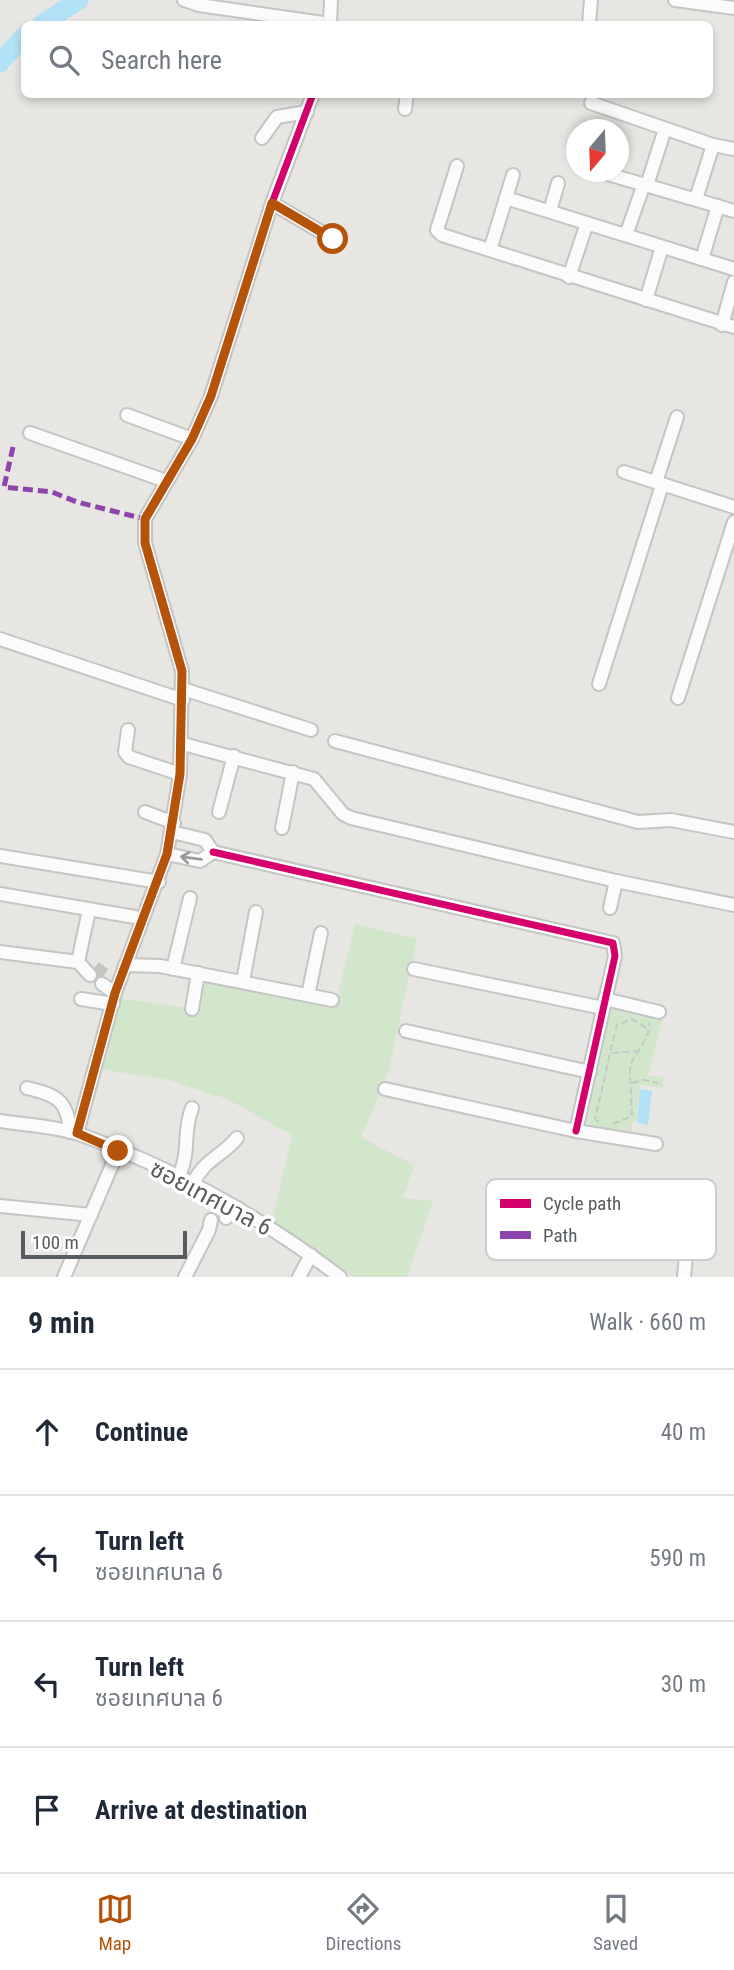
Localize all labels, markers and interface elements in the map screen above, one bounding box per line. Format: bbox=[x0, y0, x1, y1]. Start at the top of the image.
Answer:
search box bbox=[21, 21, 713, 98]
icon: search bbox=[45, 41, 83, 79]
text: Search here bbox=[101, 45, 222, 75]
north arrow bbox=[566, 119, 629, 182]
route start bbox=[317, 223, 348, 254]
one-way arrow bbox=[180, 851, 203, 864]
route end bbox=[102, 1135, 133, 1166]
street label: ซอยเทศบาล 6 bbox=[146, 1154, 276, 1242]
legend bbox=[486, 1179, 716, 1260]
text: Cycle path bbox=[543, 1192, 621, 1215]
text: Path bbox=[543, 1224, 577, 1247]
scale bar bbox=[21, 1228, 187, 1260]
text: 100 m bbox=[32, 1231, 79, 1254]
text: 9 min bbox=[28, 1305, 95, 1340]
text: Walk · 660 m bbox=[589, 1309, 706, 1336]
icon: ahead bbox=[28, 1413, 66, 1451]
text: Continue bbox=[95, 1417, 188, 1447]
text: 40 m bbox=[661, 1419, 706, 1446]
text: Turn left bbox=[95, 1526, 184, 1556]
icon: left bbox=[28, 1539, 66, 1577]
text: 590 m bbox=[649, 1545, 706, 1572]
text: ซอยเทศบาล 6 bbox=[95, 1559, 223, 1586]
text: Turn left bbox=[95, 1652, 184, 1682]
icon: left bbox=[28, 1665, 66, 1703]
text: 30 m bbox=[661, 1671, 706, 1698]
text: ซอยเทศบาล 6 bbox=[95, 1685, 223, 1712]
icon: arrive bbox=[28, 1791, 66, 1829]
text: Arrive at destination bbox=[95, 1795, 307, 1825]
tab: Map bbox=[96, 1890, 134, 1955]
tab: Directions bbox=[325, 1890, 401, 1955]
tab: Saved bbox=[593, 1890, 638, 1955]

